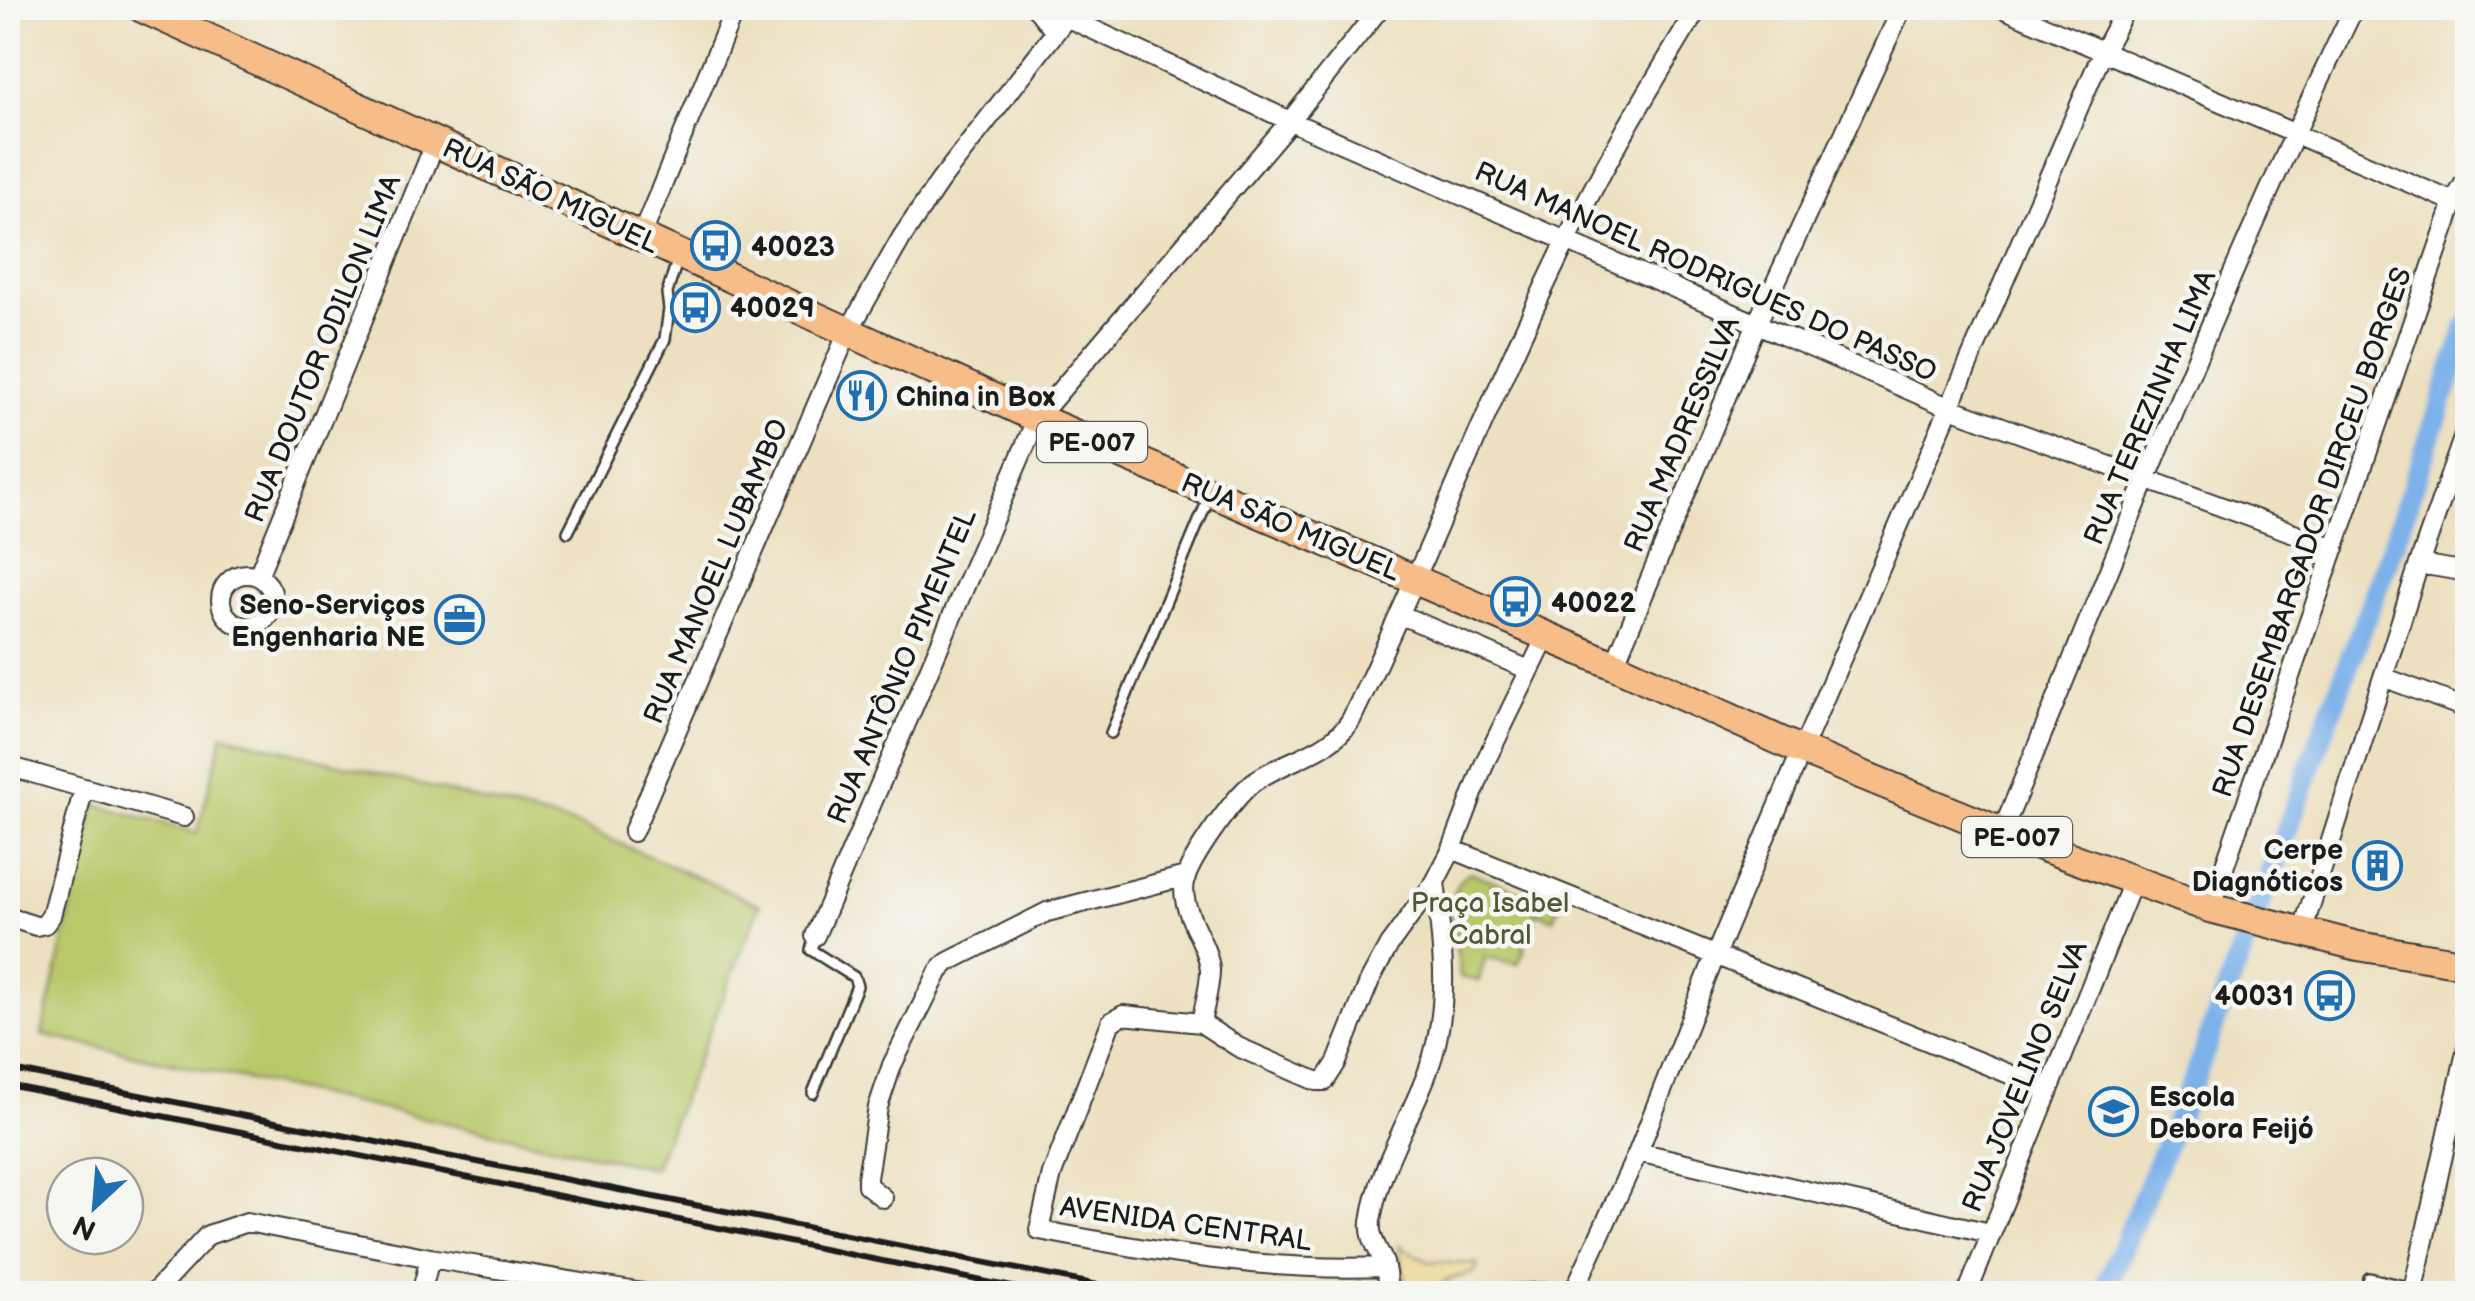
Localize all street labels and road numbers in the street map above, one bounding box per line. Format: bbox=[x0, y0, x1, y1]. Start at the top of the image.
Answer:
street label: RUA SÃO MIGUEL bbox=[437, 131, 664, 261]
street label: RUA MANOEL RODRIGUES DO PASSO bbox=[1469, 155, 1941, 390]
street label: RUA DOUTOR ODILON LIMA bbox=[238, 169, 409, 527]
street label: RUA DESEMBARGADOR DIRCEU BORGES bbox=[2206, 263, 2419, 802]
street label: RUA TEREZINHA LIMA bbox=[2078, 264, 2224, 550]
street label: RUA MADRESSILVA bbox=[1618, 311, 1747, 557]
street label: RUA MANOEL LUBAMBO bbox=[637, 414, 796, 729]
road number: PE-007 bbox=[1037, 422, 1147, 462]
street label: RUA SÃO MIGUEL bbox=[1176, 465, 1405, 588]
street label: RUA ANTÔNIO PIMENTEL bbox=[820, 504, 984, 829]
road number: PE-007 bbox=[1962, 817, 2072, 857]
street label: RUA JOVELINO SELVA bbox=[1956, 935, 2095, 1217]
street label: AVENIDA CENTRAL bbox=[1058, 1190, 1314, 1258]

